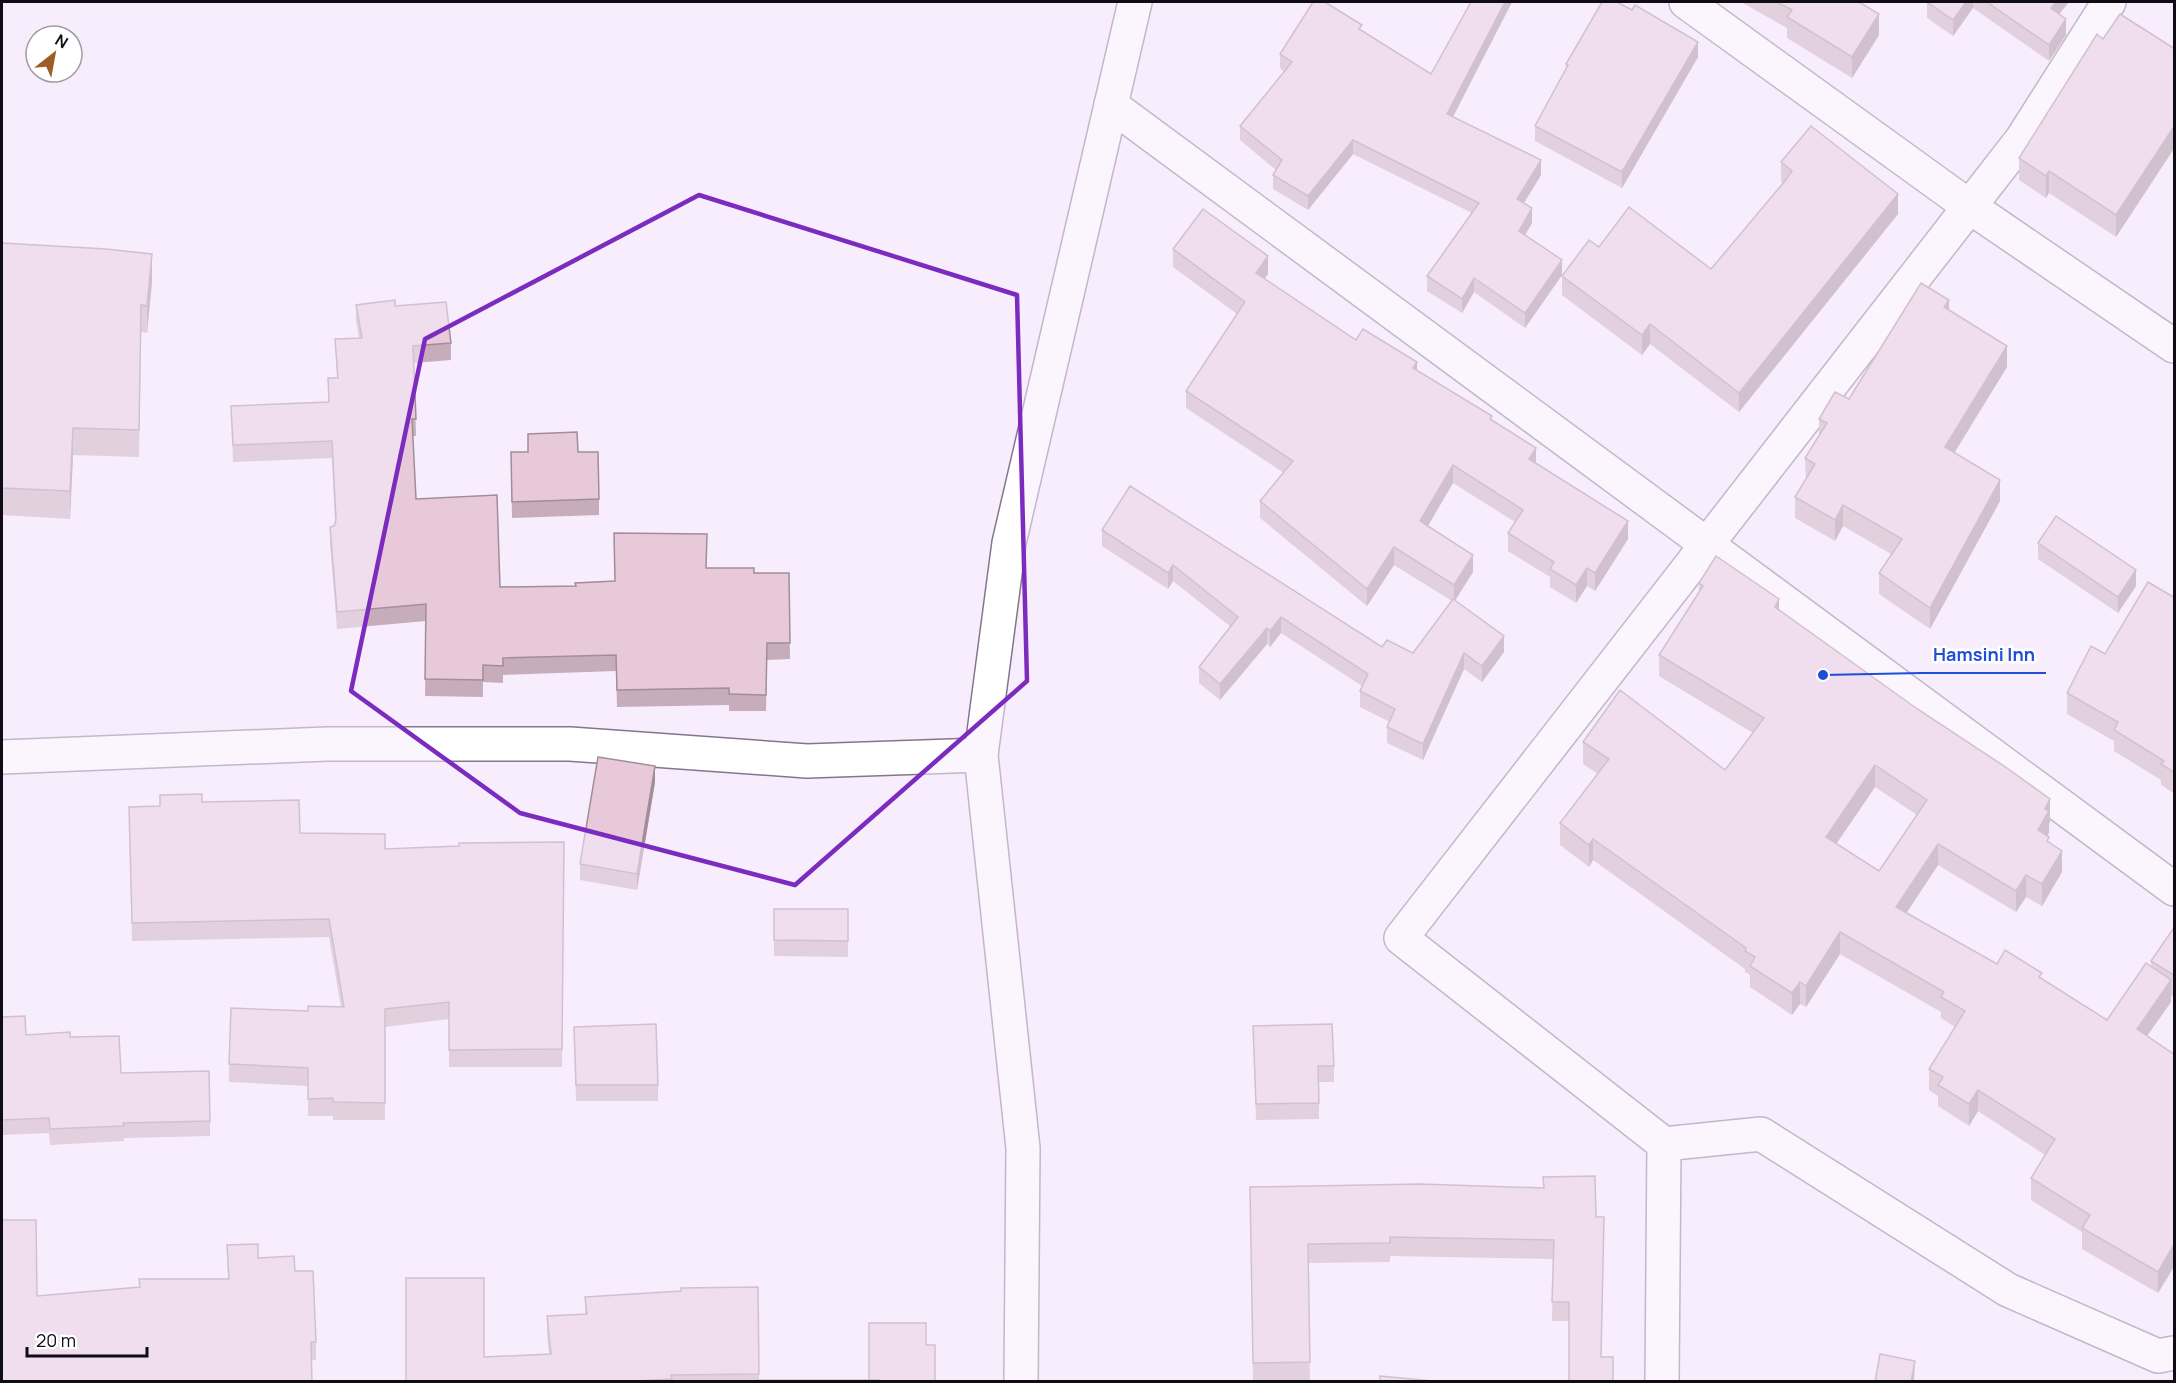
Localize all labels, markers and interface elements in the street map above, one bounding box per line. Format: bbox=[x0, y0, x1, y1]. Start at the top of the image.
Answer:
north arrow bbox=[24, 24, 84, 84]
text: N bbox=[51, 29, 72, 54]
callout: Hamsini Inn bbox=[1921, 637, 2046, 673]
text: Hamsini Inn bbox=[1933, 642, 2035, 666]
scale bar bbox=[27, 1320, 147, 1358]
text: 20 m bbox=[36, 1328, 76, 1352]

